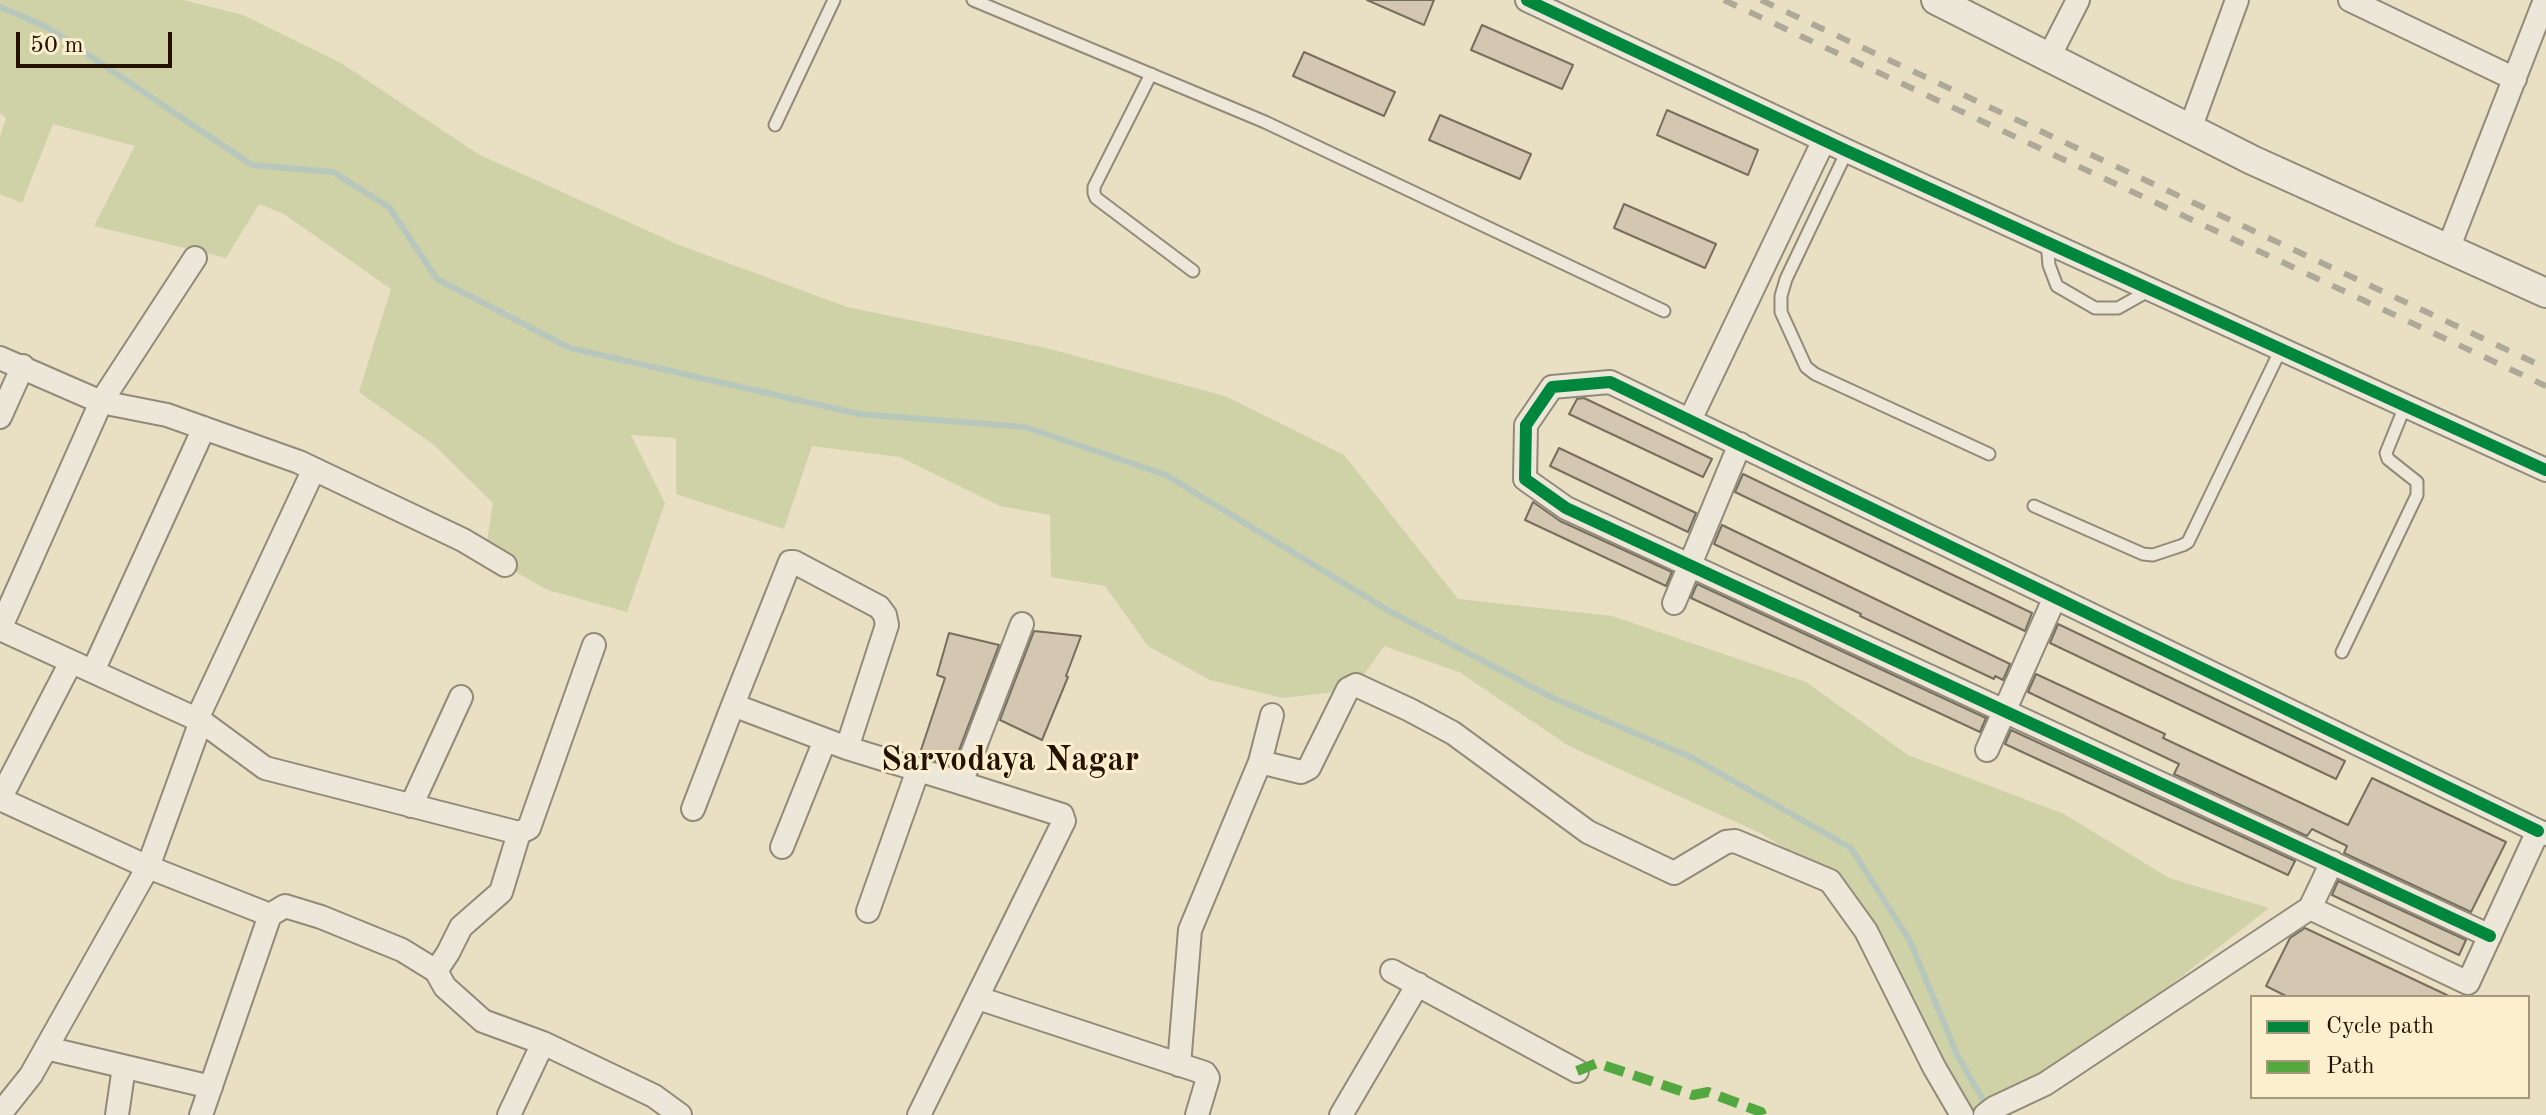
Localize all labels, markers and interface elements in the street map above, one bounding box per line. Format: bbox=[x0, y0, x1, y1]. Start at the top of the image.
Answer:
scale bar bbox=[20, 16, 176, 66]
text: 50 m bbox=[30, 34, 84, 58]
district label: Sarvodaya Nagar bbox=[881, 741, 1139, 781]
legend bbox=[2250, 995, 2530, 1099]
text: Cycle path bbox=[2326, 1015, 2434, 1039]
text: Path bbox=[2326, 1055, 2375, 1079]

